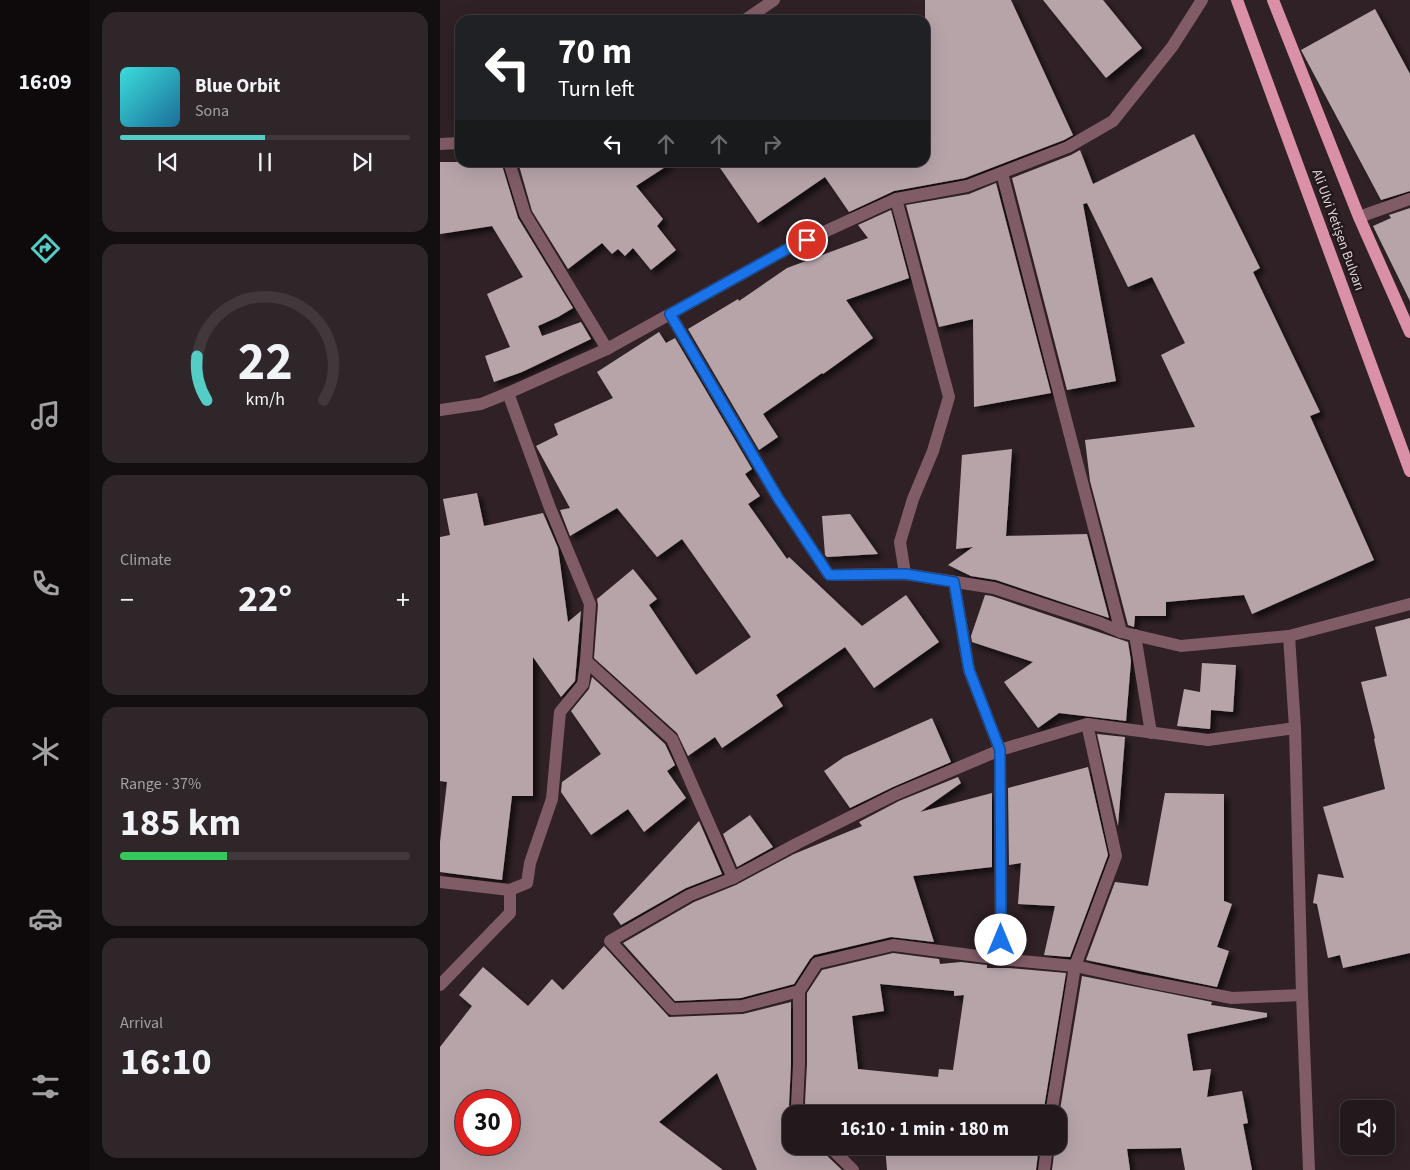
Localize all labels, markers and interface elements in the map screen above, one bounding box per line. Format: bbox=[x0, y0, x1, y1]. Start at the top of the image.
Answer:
text: 70 m bbox=[558, 27, 632, 77]
icon: left bbox=[475, 35, 540, 100]
text: 16:09 bbox=[18, 66, 72, 98]
text: Blue Orbit bbox=[195, 73, 280, 100]
text: Turn left bbox=[558, 73, 634, 105]
text: Sona bbox=[195, 100, 229, 122]
icon: left bbox=[599, 130, 627, 158]
icon: ahead bbox=[652, 130, 680, 158]
icon: ahead bbox=[705, 130, 733, 158]
icon: right bbox=[758, 130, 786, 158]
icon: previous bbox=[154, 148, 182, 176]
icon: pause bbox=[251, 148, 279, 176]
icon: next bbox=[348, 148, 376, 176]
street label: Ali Ulvi Yetişen Bulvarı bbox=[1307, 166, 1369, 294]
pin bbox=[786, 219, 828, 261]
icon: arrive bbox=[793, 226, 821, 254]
icon: directions bbox=[28, 231, 63, 266]
text: 22 bbox=[238, 326, 292, 400]
text: km/h bbox=[245, 387, 285, 412]
icon: music bbox=[28, 398, 63, 433]
text: Climate bbox=[120, 549, 171, 571]
icon: phone bbox=[28, 566, 63, 601]
text: 22° bbox=[238, 572, 292, 626]
text: − bbox=[120, 580, 134, 620]
text: + bbox=[396, 580, 410, 620]
icon: climate bbox=[28, 734, 63, 769]
text: Range · 37% bbox=[120, 773, 201, 795]
text: 185 km bbox=[120, 796, 241, 850]
icon: car bbox=[28, 901, 63, 936]
position arrow bbox=[974, 913, 1026, 965]
text: Arrival bbox=[120, 1012, 163, 1034]
text: 16:10 bbox=[120, 1035, 212, 1089]
icon: filters bbox=[28, 1069, 63, 1104]
speed limit sign: 30 bbox=[455, 1090, 520, 1155]
map controls bbox=[1340, 1100, 1395, 1155]
button: sound bbox=[1340, 1100, 1395, 1155]
text: 16:10 · 1 min · 180 m bbox=[840, 1116, 1009, 1143]

